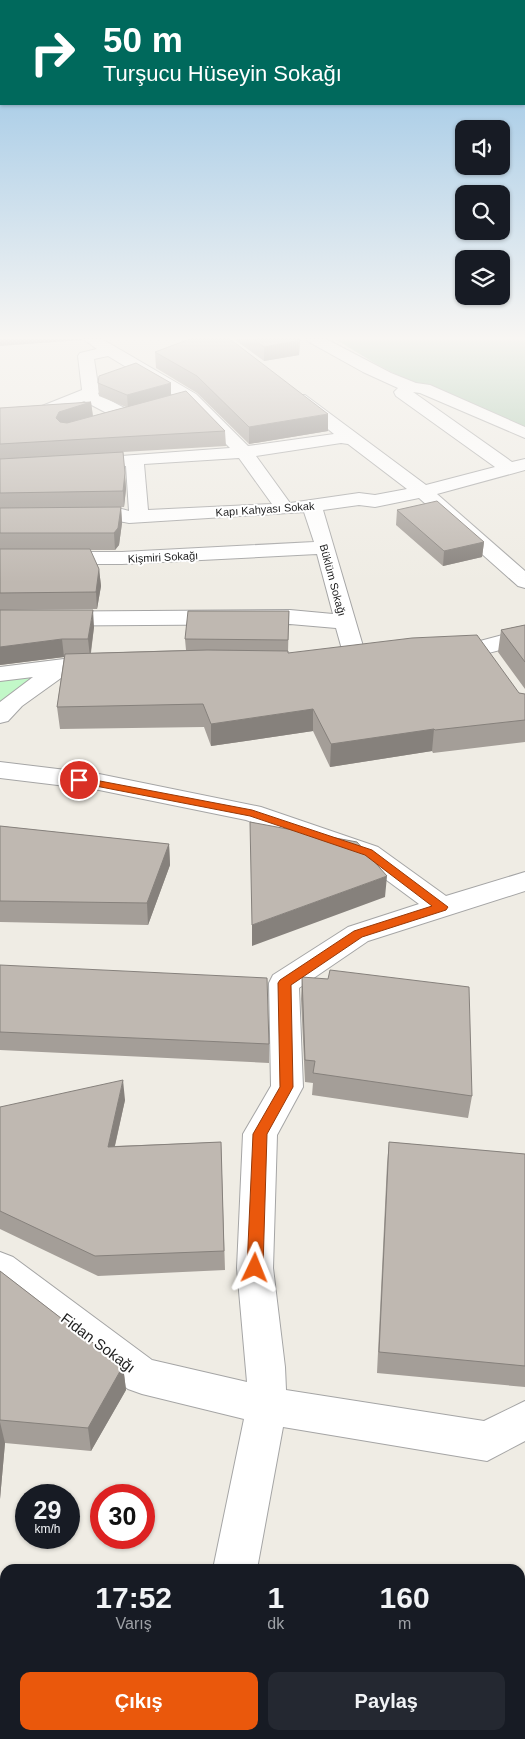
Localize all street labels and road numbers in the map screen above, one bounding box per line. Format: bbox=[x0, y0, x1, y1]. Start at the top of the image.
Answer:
street label: Kapı Kahyası Sokak bbox=[215, 500, 315, 518]
street label: Büklüm Sokağı bbox=[318, 543, 348, 617]
street label: Kişmiri Sokağı bbox=[128, 549, 198, 565]
street label: Fidan Sokağı bbox=[58, 1309, 139, 1376]

